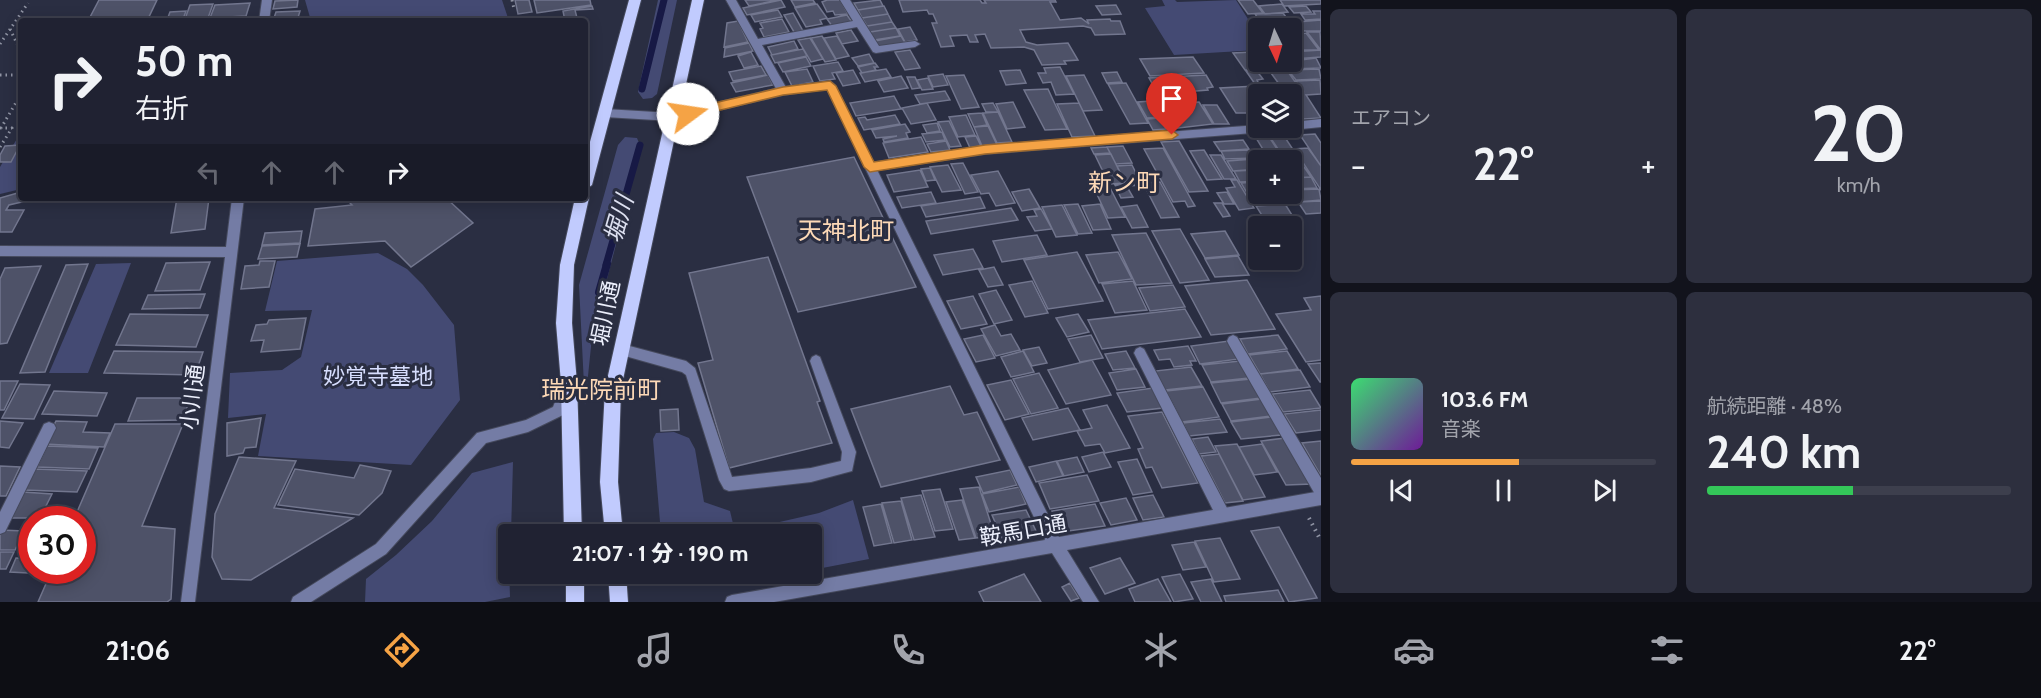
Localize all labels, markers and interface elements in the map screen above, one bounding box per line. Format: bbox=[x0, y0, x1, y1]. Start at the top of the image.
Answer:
north arrow bbox=[1248, 18, 1302, 72]
map controls bbox=[1248, 18, 1302, 270]
text: 50 m bbox=[135, 35, 233, 87]
icon: right bbox=[36, 42, 114, 120]
pin bbox=[1146, 73, 1197, 135]
position arrow bbox=[656, 82, 720, 146]
icon: arrive bbox=[1155, 82, 1188, 115]
button: layers bbox=[1248, 84, 1302, 138]
text: 20 bbox=[1811, 86, 1907, 181]
text: 右折 bbox=[135, 92, 189, 125]
text: エアコン bbox=[1351, 106, 1431, 130]
text: 22° bbox=[1473, 137, 1534, 191]
text: − bbox=[1351, 145, 1366, 185]
text: + bbox=[1641, 145, 1656, 185]
button: + bbox=[1248, 150, 1302, 204]
icon: left bbox=[192, 156, 225, 189]
icon: ahead bbox=[255, 156, 288, 189]
icon: ahead bbox=[318, 156, 351, 189]
icon: right bbox=[381, 156, 414, 189]
district label: 新ン町 bbox=[1088, 168, 1160, 197]
text: km/h bbox=[1837, 173, 1881, 197]
water label: 堀川 bbox=[598, 189, 640, 246]
district label: 天神北町 bbox=[798, 216, 894, 245]
button: − bbox=[1248, 216, 1302, 270]
street label: 堀川通 bbox=[585, 278, 626, 348]
street label: 小川通 bbox=[175, 363, 210, 431]
park label: 妙覚寺墓地 bbox=[323, 363, 433, 390]
district label: 瑞光院前町 bbox=[541, 375, 661, 404]
text: 103.6 FM bbox=[1441, 386, 1528, 413]
text: 航続距離 · 48% bbox=[1707, 394, 1842, 418]
text: 音楽 bbox=[1441, 417, 1481, 441]
text: 240 km bbox=[1707, 425, 1861, 479]
icon: previous bbox=[1385, 474, 1418, 507]
icon: pause bbox=[1487, 474, 1520, 507]
icon: next bbox=[1588, 474, 1621, 507]
speed limit sign: 30 bbox=[18, 506, 96, 584]
street label: 鞍馬口通 bbox=[977, 510, 1069, 551]
text: 21:07 · 1 分 · 190 m bbox=[572, 540, 748, 567]
icon: directions bbox=[381, 629, 423, 671]
icon: music bbox=[634, 629, 676, 671]
icon: phone bbox=[887, 629, 929, 671]
icon: climate bbox=[1140, 629, 1182, 671]
icon: car bbox=[1393, 629, 1435, 671]
icon: filters bbox=[1646, 629, 1688, 671]
text: 21:06 bbox=[106, 634, 170, 667]
text: 22° bbox=[1899, 634, 1935, 667]

